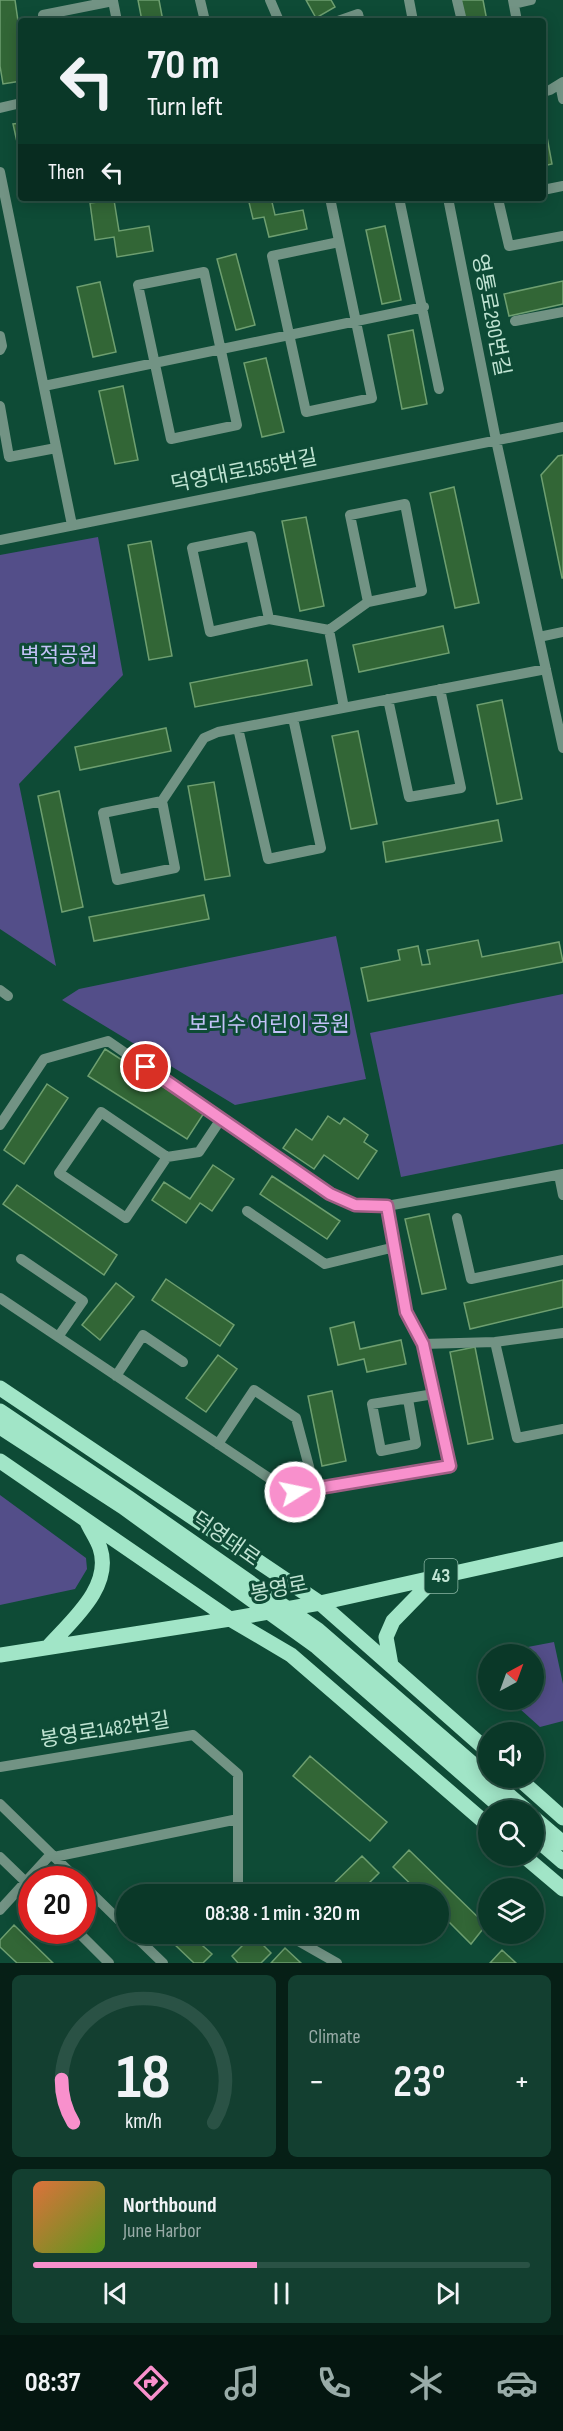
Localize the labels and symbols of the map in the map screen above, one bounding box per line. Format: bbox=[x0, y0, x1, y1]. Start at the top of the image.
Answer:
street label: 영통로290번길 bbox=[467, 252, 515, 378]
street label: 덕영대로1555번길 bbox=[169, 445, 319, 497]
park label: 벽적공원 bbox=[20, 643, 98, 668]
park label: 보리수 어린이 공원 bbox=[188, 1012, 350, 1037]
pin bbox=[120, 1041, 171, 1092]
position arrow bbox=[263, 1460, 327, 1524]
street label: 덕영대로 bbox=[187, 1507, 265, 1571]
road number: 43 bbox=[424, 1559, 458, 1593]
street label: 봉영로 bbox=[248, 1571, 310, 1607]
north arrow bbox=[478, 1644, 544, 1710]
street label: 봉영로1482번길 bbox=[38, 1707, 172, 1753]
speed limit sign: 20 bbox=[18, 1866, 96, 1944]

